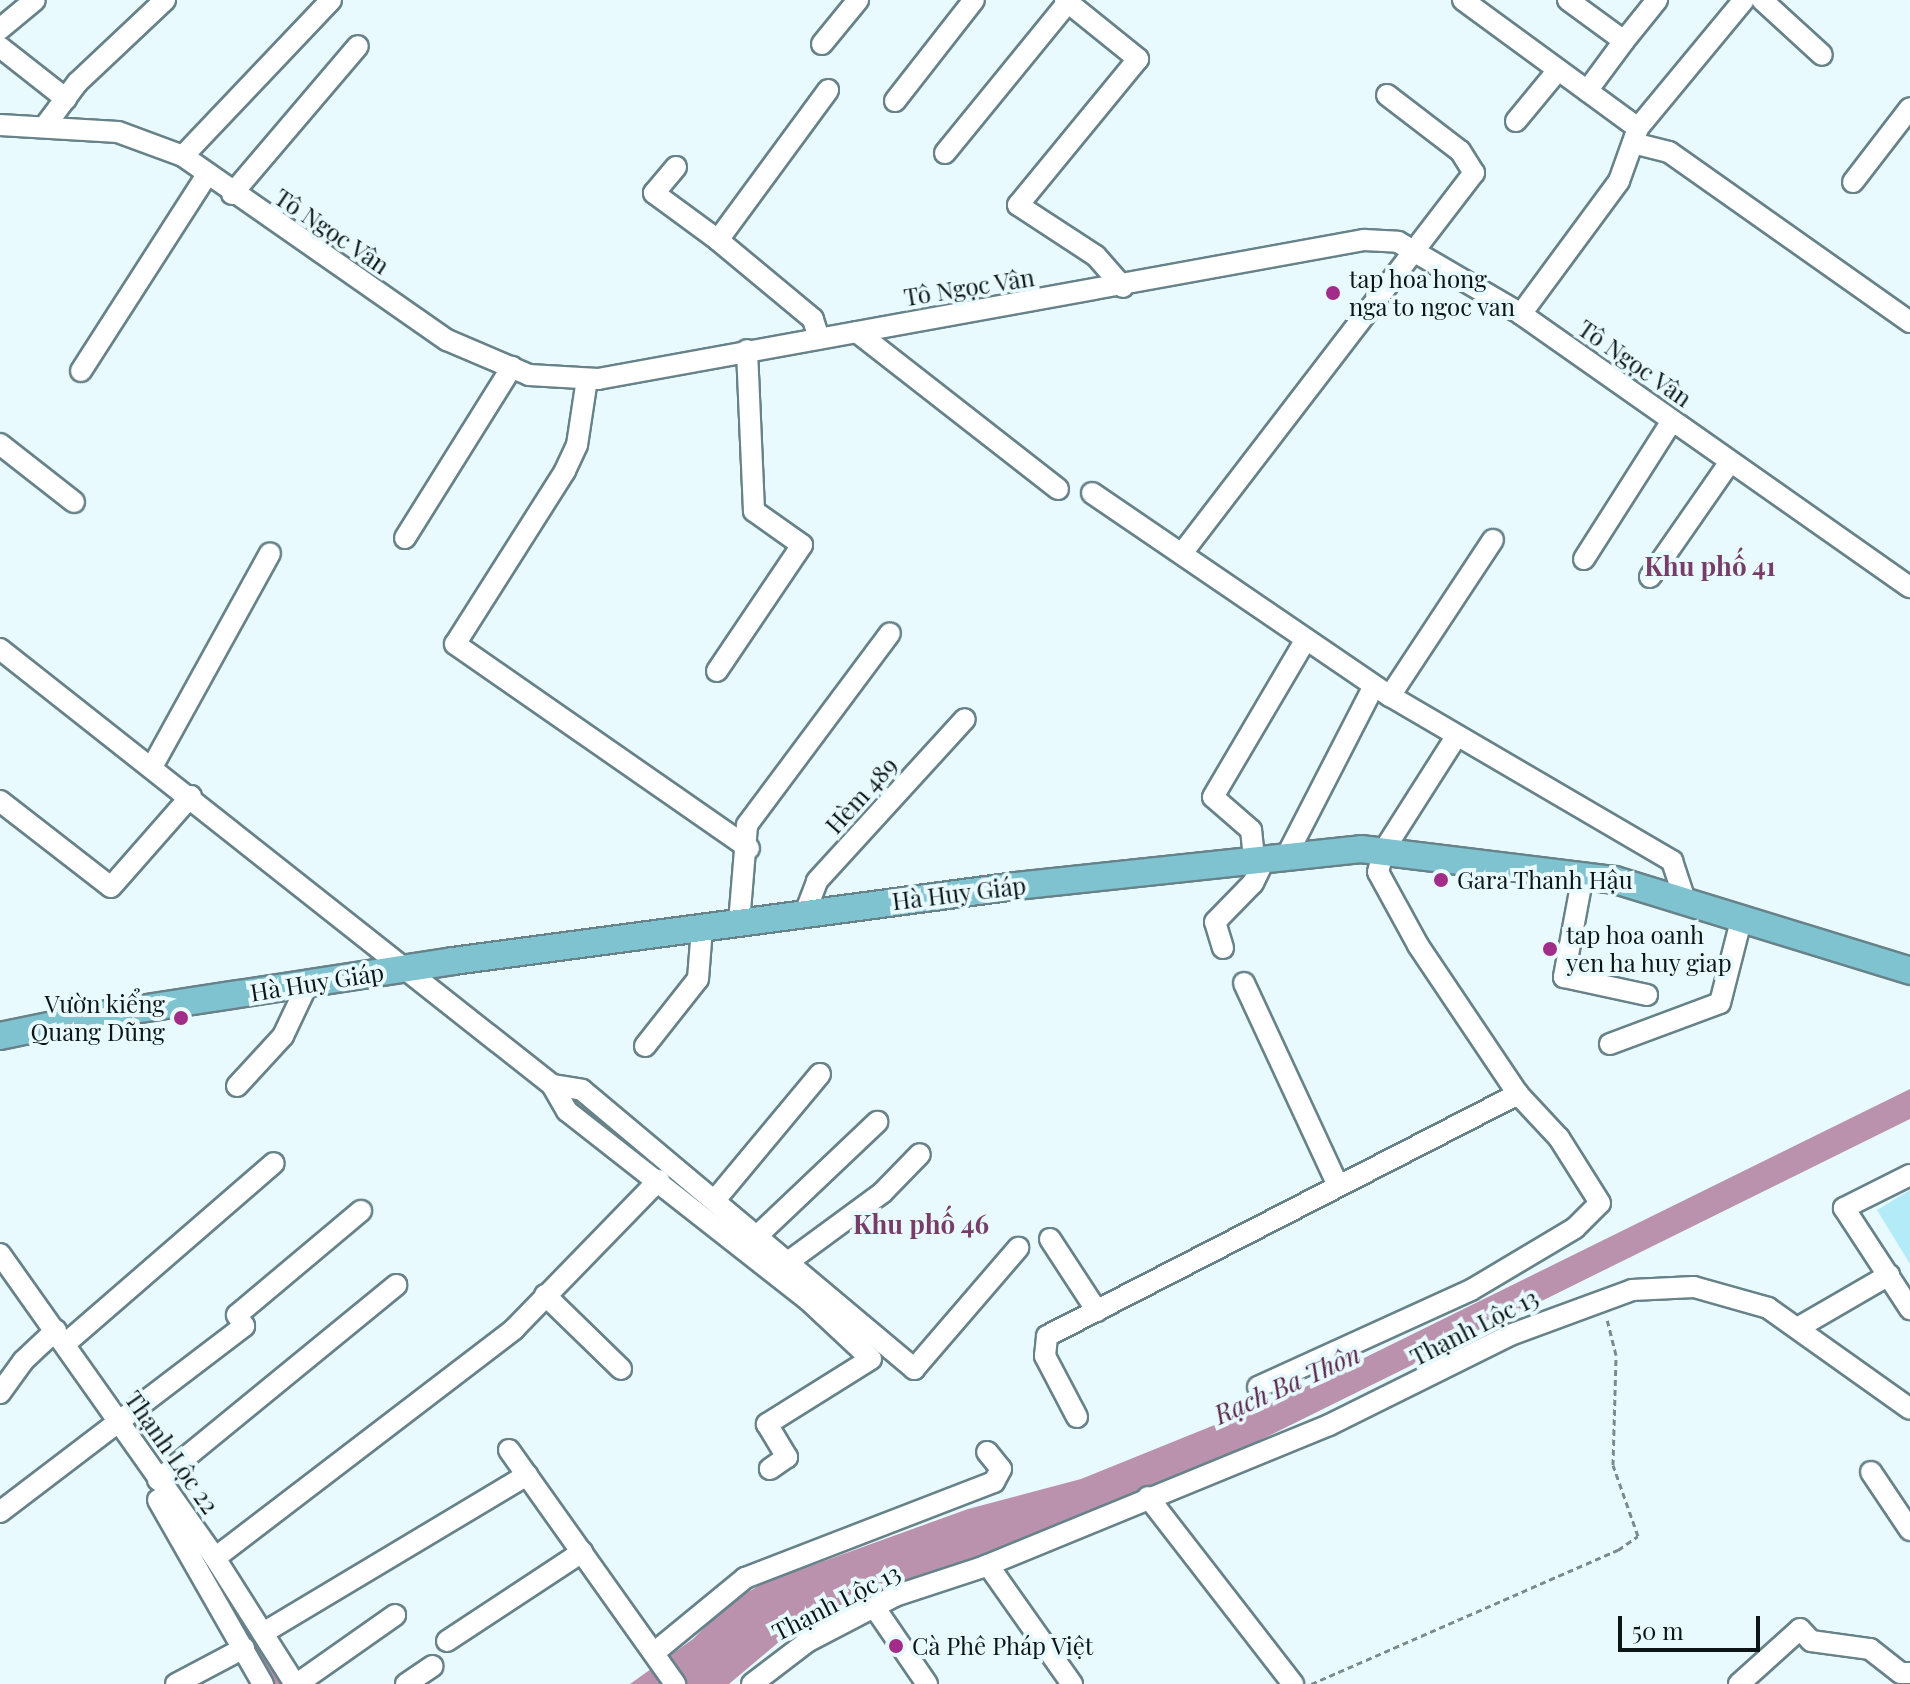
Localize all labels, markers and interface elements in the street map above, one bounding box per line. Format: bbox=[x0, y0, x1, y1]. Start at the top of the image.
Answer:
street label: Tô Ngọc Vân bbox=[269, 182, 395, 280]
street label: Tô Ngọc Vân bbox=[901, 262, 1037, 312]
place label: tap hoa hong nga to ngoc van bbox=[1349, 265, 1516, 321]
marker: tap hoa hong nga to ngoc van bbox=[1324, 284, 1342, 302]
street label: Tô Ngọc Vân bbox=[1572, 313, 1698, 413]
district label: Khu phố 41 bbox=[1644, 550, 1776, 582]
street label: Hèm 489 bbox=[819, 751, 903, 839]
place label: Gara Thanh Hậu bbox=[1457, 866, 1633, 894]
street label: Hà Huy Giáp bbox=[890, 870, 1028, 916]
marker: Gara Thanh Hậu bbox=[1432, 871, 1450, 889]
place label: tap hoa oanh yen ha huy giap bbox=[1566, 921, 1734, 977]
marker: tap hoa oanh yen ha huy giap bbox=[1541, 940, 1559, 958]
street label: Hà Huy Giáp bbox=[248, 957, 386, 1007]
place label: Vườn kiểng Quang Dũng bbox=[31, 990, 165, 1046]
marker: Vườn kiểng Quang Dũng bbox=[172, 1009, 190, 1027]
district label: Khu phố 46 bbox=[853, 1208, 989, 1240]
street label: Thạnh Lộc 13 bbox=[1405, 1283, 1543, 1371]
water label: Rạch Ba Thôn bbox=[1209, 1338, 1365, 1430]
street label: Thạnh Lộc 22 bbox=[119, 1385, 225, 1519]
street label: Thạnh Lộc 13 bbox=[767, 1558, 905, 1646]
scale bar bbox=[1622, 1600, 1764, 1650]
text: 50 m bbox=[1632, 1614, 1684, 1646]
place label: Cà Phê Pháp Việt bbox=[912, 1632, 1094, 1660]
marker: Cà Phê Pháp Việt bbox=[887, 1637, 905, 1655]

